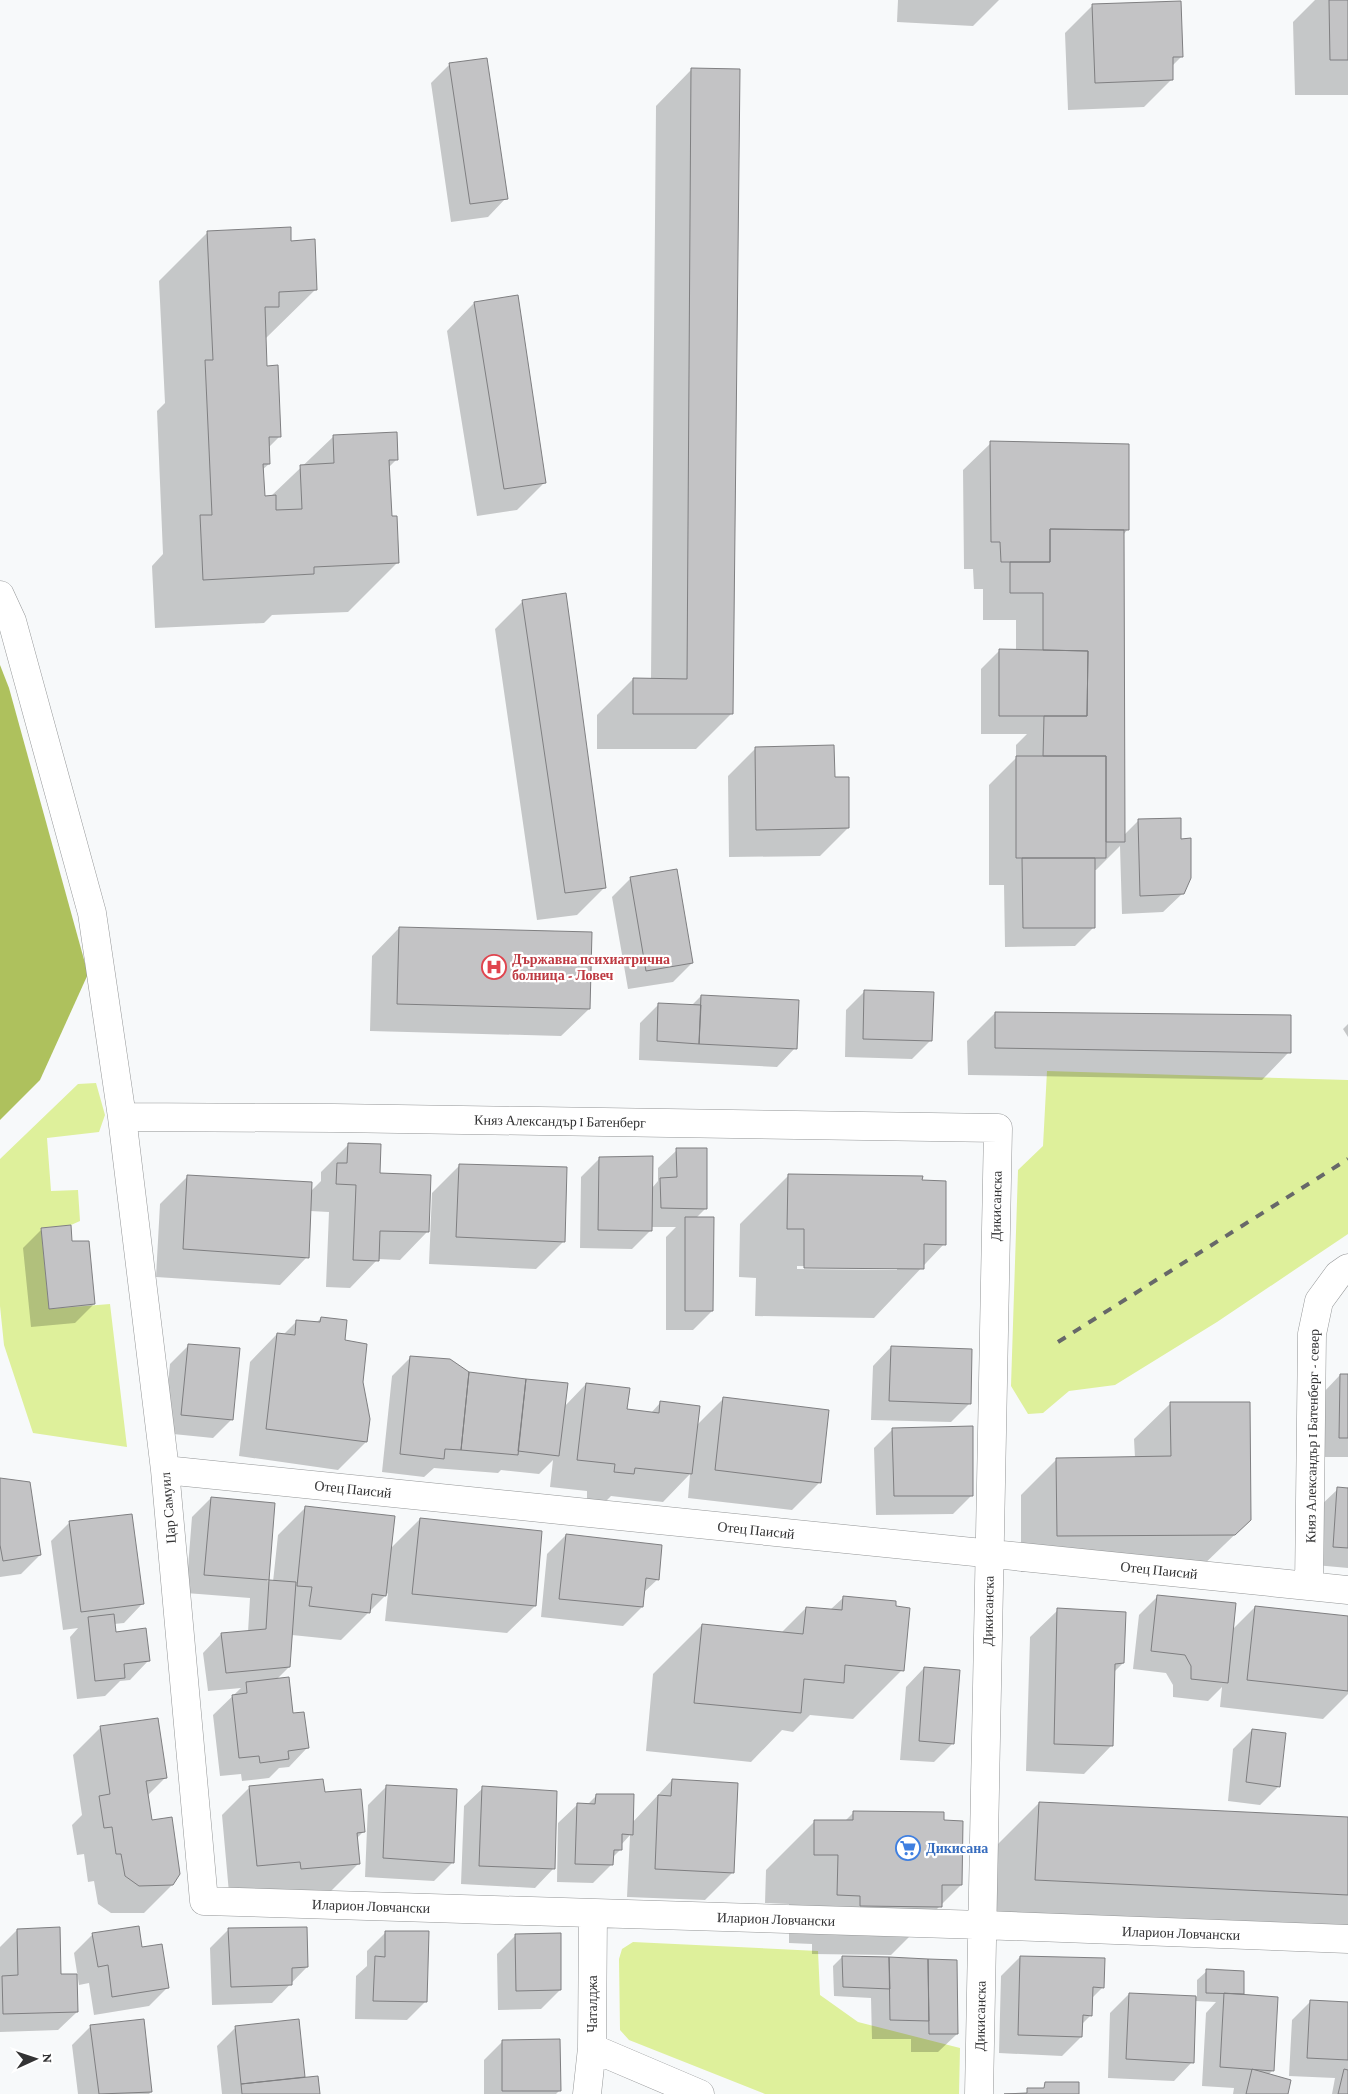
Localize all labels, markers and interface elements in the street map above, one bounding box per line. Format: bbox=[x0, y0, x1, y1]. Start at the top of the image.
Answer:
place label: Държавна психиатрична болница - Ловеч bbox=[512, 951, 670, 983]
hospital icon: Държавна психиатрична болница - Ловеч bbox=[481, 954, 507, 980]
street label: Княз Александър I Батенберг bbox=[474, 1112, 646, 1131]
street label: Дикисанска bbox=[987, 1170, 1005, 1241]
street label: Княз Александър I Батенберг - север bbox=[1302, 1329, 1322, 1543]
street label: Цар Самуил bbox=[157, 1472, 179, 1544]
street label: Отец Паисий bbox=[314, 1477, 393, 1501]
street label: Отец Паисий bbox=[717, 1518, 796, 1542]
street label: Отец Паисий bbox=[1120, 1558, 1199, 1582]
street label: Дикисанска bbox=[979, 1575, 997, 1646]
supermarket icon: Дикисана bbox=[895, 1835, 921, 1861]
place label: Дикисана bbox=[926, 1840, 988, 1856]
street label: Иларион Ловчански bbox=[312, 1896, 431, 1916]
street label: Иларион Ловчански bbox=[717, 1909, 836, 1929]
street label: Иларион Ловчански bbox=[1122, 1923, 1241, 1943]
street label: Чаталджа bbox=[584, 1974, 600, 2033]
street label: Дикисанска bbox=[971, 1980, 989, 2051]
north arrow bbox=[10, 2034, 60, 2084]
text: N bbox=[40, 2053, 56, 2064]

